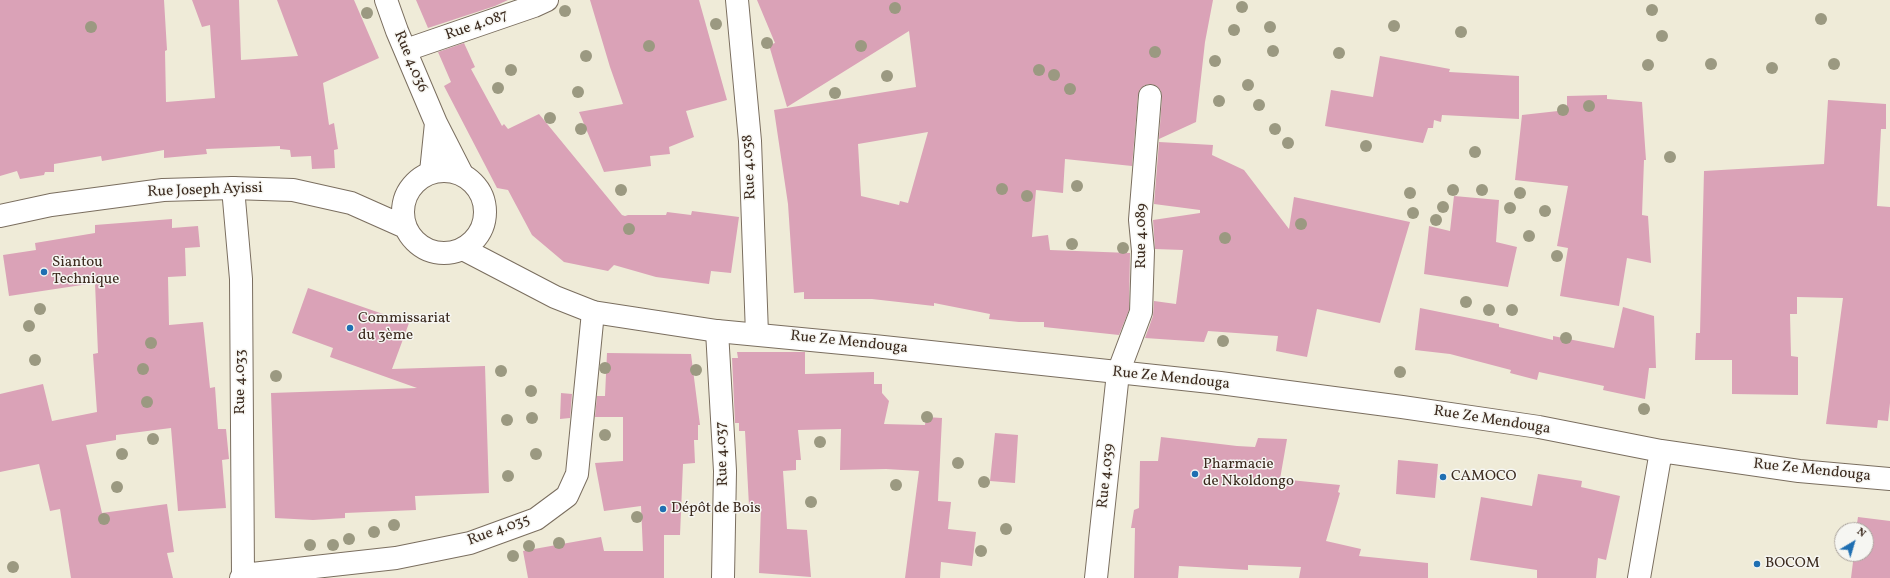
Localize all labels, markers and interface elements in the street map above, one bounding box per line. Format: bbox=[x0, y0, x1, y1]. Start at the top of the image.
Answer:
street label: Rue 4.087 bbox=[443, 7, 511, 45]
street label: Rue 4.036 bbox=[389, 28, 431, 96]
street label: Rue 4.038 bbox=[739, 134, 761, 200]
street label: Rue Joseph Ayissi bbox=[147, 180, 263, 202]
street label: Rue 4.089 bbox=[1133, 203, 1151, 269]
place label: Siantou Technique bbox=[52, 254, 119, 289]
marker: Siantou Technique bbox=[39, 267, 49, 277]
place label: Commissariat du 3ème bbox=[358, 310, 450, 345]
marker: Commissariat du 3ème bbox=[345, 323, 355, 333]
street label: Rue Ze Mendouga bbox=[789, 328, 909, 358]
street label: Rue 4.033 bbox=[232, 349, 250, 415]
street label: Rue Ze Mendouga bbox=[1111, 364, 1231, 394]
street label: Rue Ze Mendouga bbox=[1432, 403, 1552, 439]
street label: Rue 4.037 bbox=[713, 421, 733, 487]
street label: Rue 4.039 bbox=[1095, 443, 1119, 509]
place label: Pharmacie de Nkoldongo bbox=[1203, 456, 1294, 491]
street label: Rue Ze Mendouga bbox=[1752, 456, 1872, 486]
place label: CAMOCO bbox=[1451, 468, 1516, 486]
marker: Pharmacie de Nkoldongo bbox=[1190, 469, 1200, 479]
marker: CAMOCO bbox=[1438, 472, 1448, 482]
place label: Dépôt de Bois bbox=[671, 500, 761, 518]
marker: Dépôt de Bois bbox=[658, 504, 668, 514]
street label: Rue 4.035 bbox=[465, 511, 533, 551]
north arrow bbox=[1834, 522, 1874, 562]
text: N bbox=[1853, 525, 1869, 541]
place label: BOCOM bbox=[1765, 555, 1820, 573]
marker: BOCOM bbox=[1752, 559, 1762, 569]

